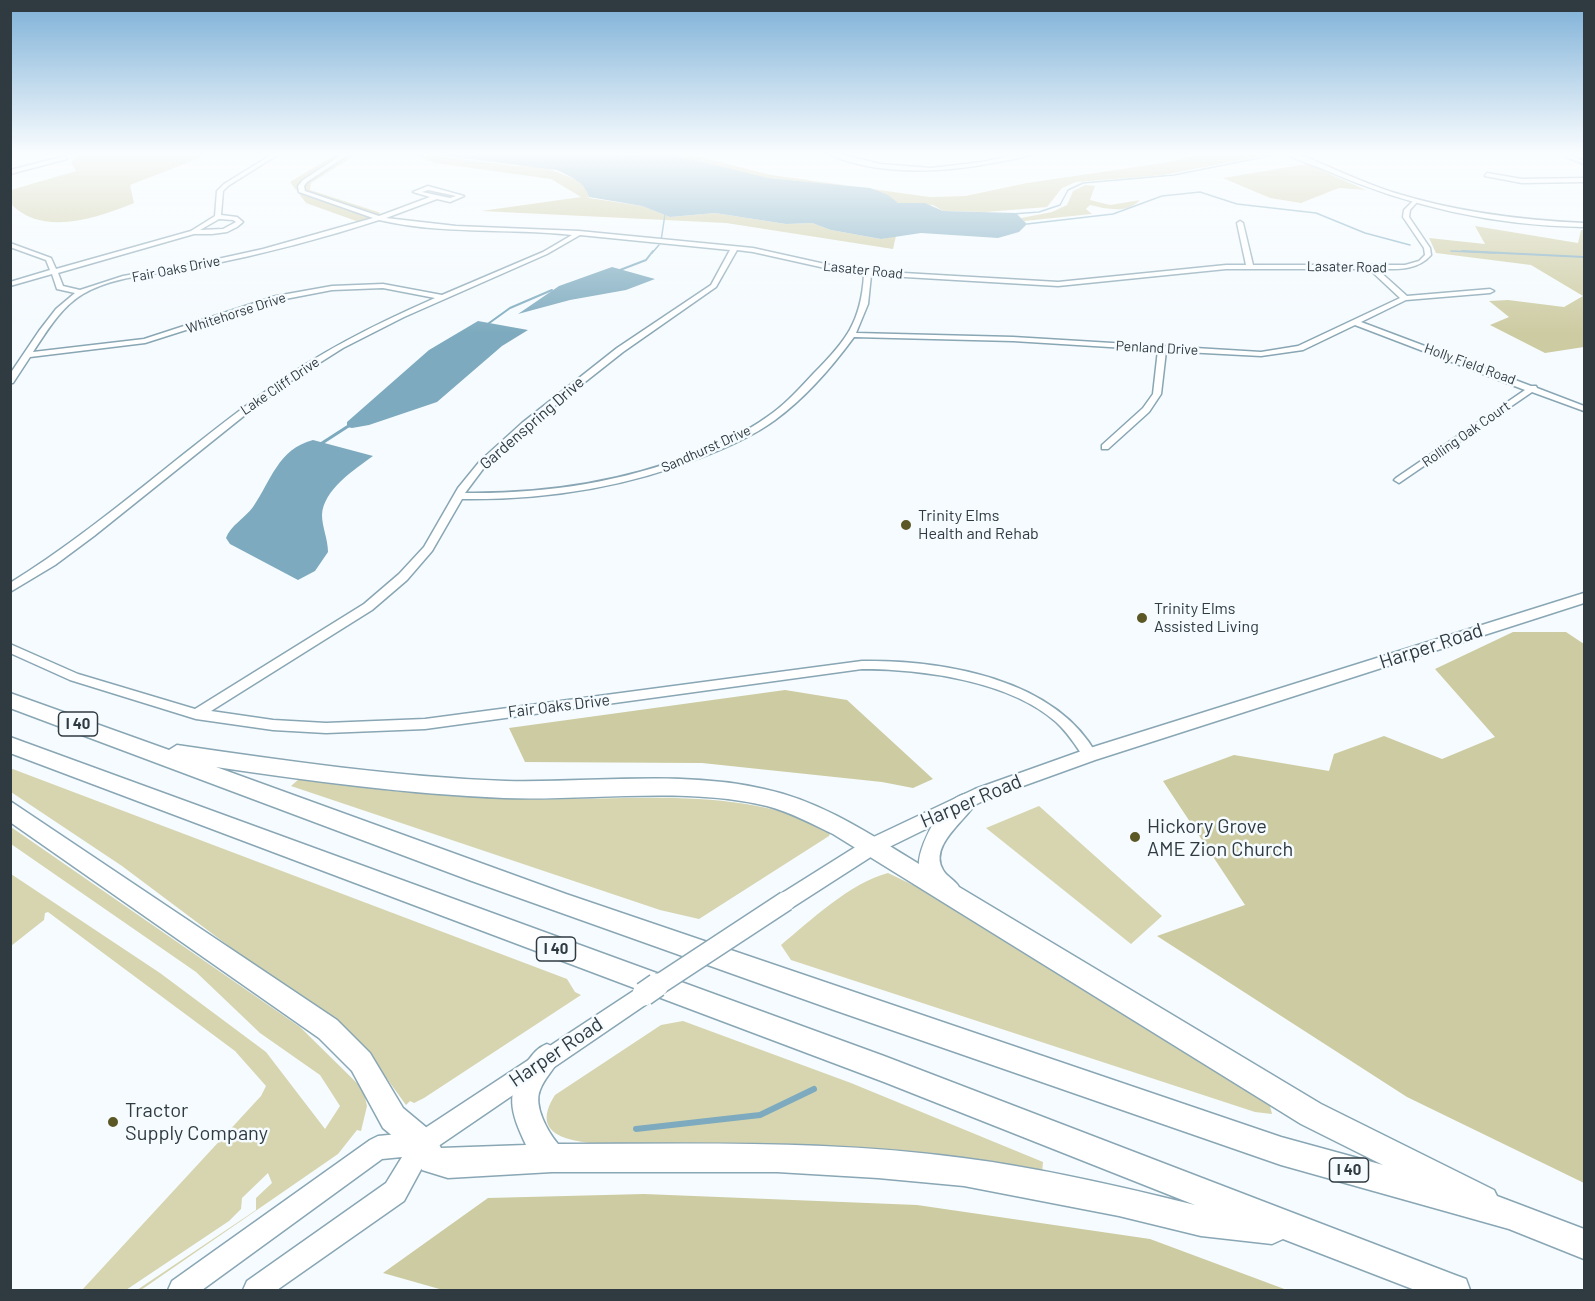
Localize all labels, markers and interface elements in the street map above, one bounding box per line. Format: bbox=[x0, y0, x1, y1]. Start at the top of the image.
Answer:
street label: Fair Oaks Drive bbox=[130, 252, 222, 286]
street label: Lasater Road bbox=[822, 257, 904, 283]
street label: Lasater Road bbox=[1307, 258, 1387, 276]
street label: Whitehorse Drive bbox=[184, 289, 288, 337]
street label: Penland Drive bbox=[1115, 337, 1199, 359]
street label: Holly Field Road bbox=[1422, 340, 1518, 388]
street label: Lake Cliff Drive bbox=[237, 353, 323, 419]
street label: Gardenspring Drive bbox=[476, 372, 588, 474]
street label: Rolling Oak Court bbox=[1419, 397, 1513, 471]
street label: Sandhurst Drive bbox=[659, 422, 753, 476]
place label: Trinity Elms Health and Rehab bbox=[918, 506, 1039, 544]
marker: Trinity Elms Health and Rehab bbox=[899, 518, 913, 532]
place label: Trinity Elms Assisted Living bbox=[1154, 599, 1259, 637]
marker: Trinity Elms Assisted Living bbox=[1135, 611, 1149, 625]
street label: Harper Road bbox=[1376, 618, 1486, 674]
street label: Fair Oaks Drive bbox=[507, 690, 611, 722]
road number: I 40 bbox=[58, 712, 98, 736]
street label: Harper Road bbox=[917, 769, 1025, 833]
place label: Hickory Grove AME Zion Church bbox=[1147, 814, 1293, 861]
marker: Hickory Grove AME Zion Church bbox=[1128, 830, 1142, 844]
road number: I 40 bbox=[536, 937, 576, 961]
street label: Harper Road bbox=[505, 1012, 607, 1092]
place label: Tractor Supply Company bbox=[125, 1098, 268, 1145]
marker: Tractor Supply Company bbox=[106, 1115, 120, 1129]
road number: I 40 bbox=[1330, 1158, 1368, 1182]

